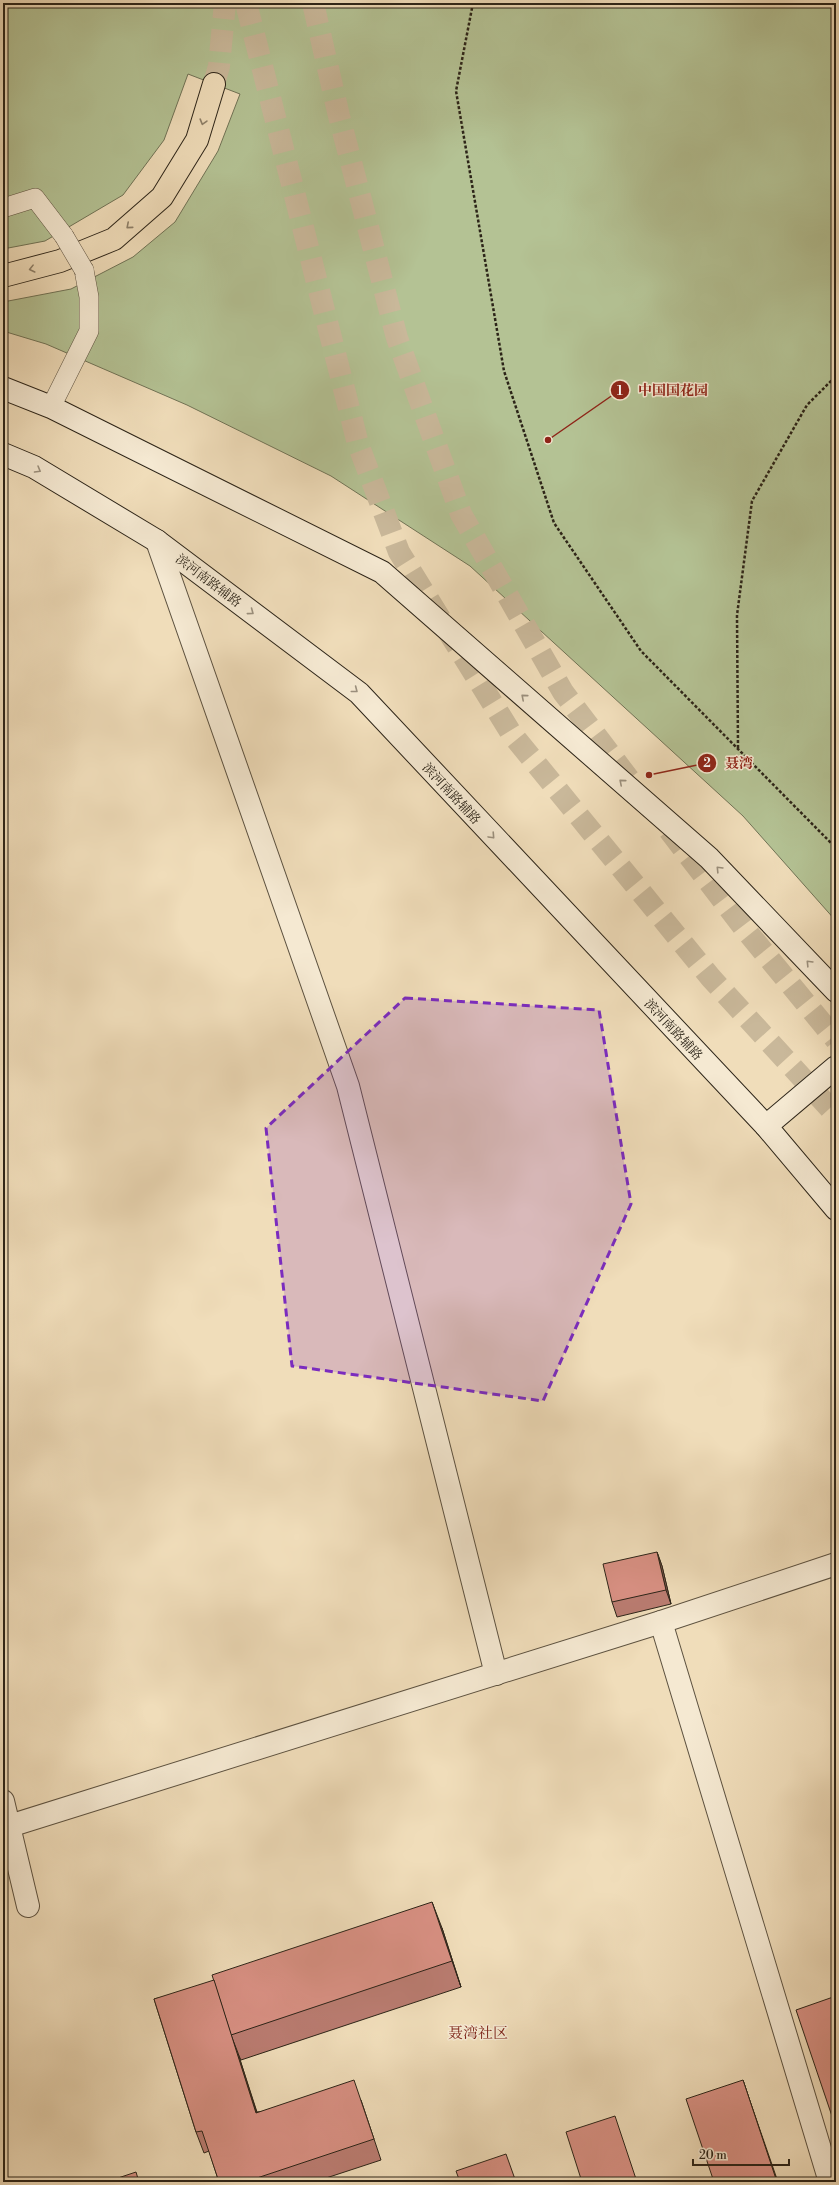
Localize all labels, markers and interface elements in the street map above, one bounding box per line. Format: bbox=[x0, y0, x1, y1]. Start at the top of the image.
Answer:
one-way arrow bbox=[199, 118, 207, 125]
one-way arrow bbox=[126, 221, 133, 228]
one-way arrow bbox=[28, 264, 35, 272]
callout: 中国国花园 bbox=[610, 377, 716, 403]
text: 中国国花园 bbox=[638, 382, 708, 400]
text: 1 bbox=[617, 384, 623, 399]
one-way arrow bbox=[34, 466, 42, 473]
street label: 滨河南路辅路 bbox=[172, 551, 244, 611]
one-way arrow bbox=[247, 607, 254, 614]
one-way arrow bbox=[350, 686, 357, 693]
one-way arrow bbox=[521, 694, 529, 701]
callout: 聂湾 bbox=[697, 750, 761, 776]
text: 聂湾 bbox=[725, 755, 753, 773]
text: 2 bbox=[703, 756, 711, 771]
street label: 滨河南路辅路 bbox=[419, 760, 484, 828]
one-way arrow bbox=[619, 780, 627, 787]
one-way arrow bbox=[487, 831, 495, 839]
one-way arrow bbox=[716, 866, 724, 874]
one-way arrow bbox=[806, 960, 814, 968]
street label: 滨河南路辅路 bbox=[641, 996, 706, 1064]
district label: 聂湾社区 bbox=[448, 2024, 508, 2043]
scale bar bbox=[693, 2141, 789, 2167]
text: 20 m bbox=[699, 2148, 727, 2163]

